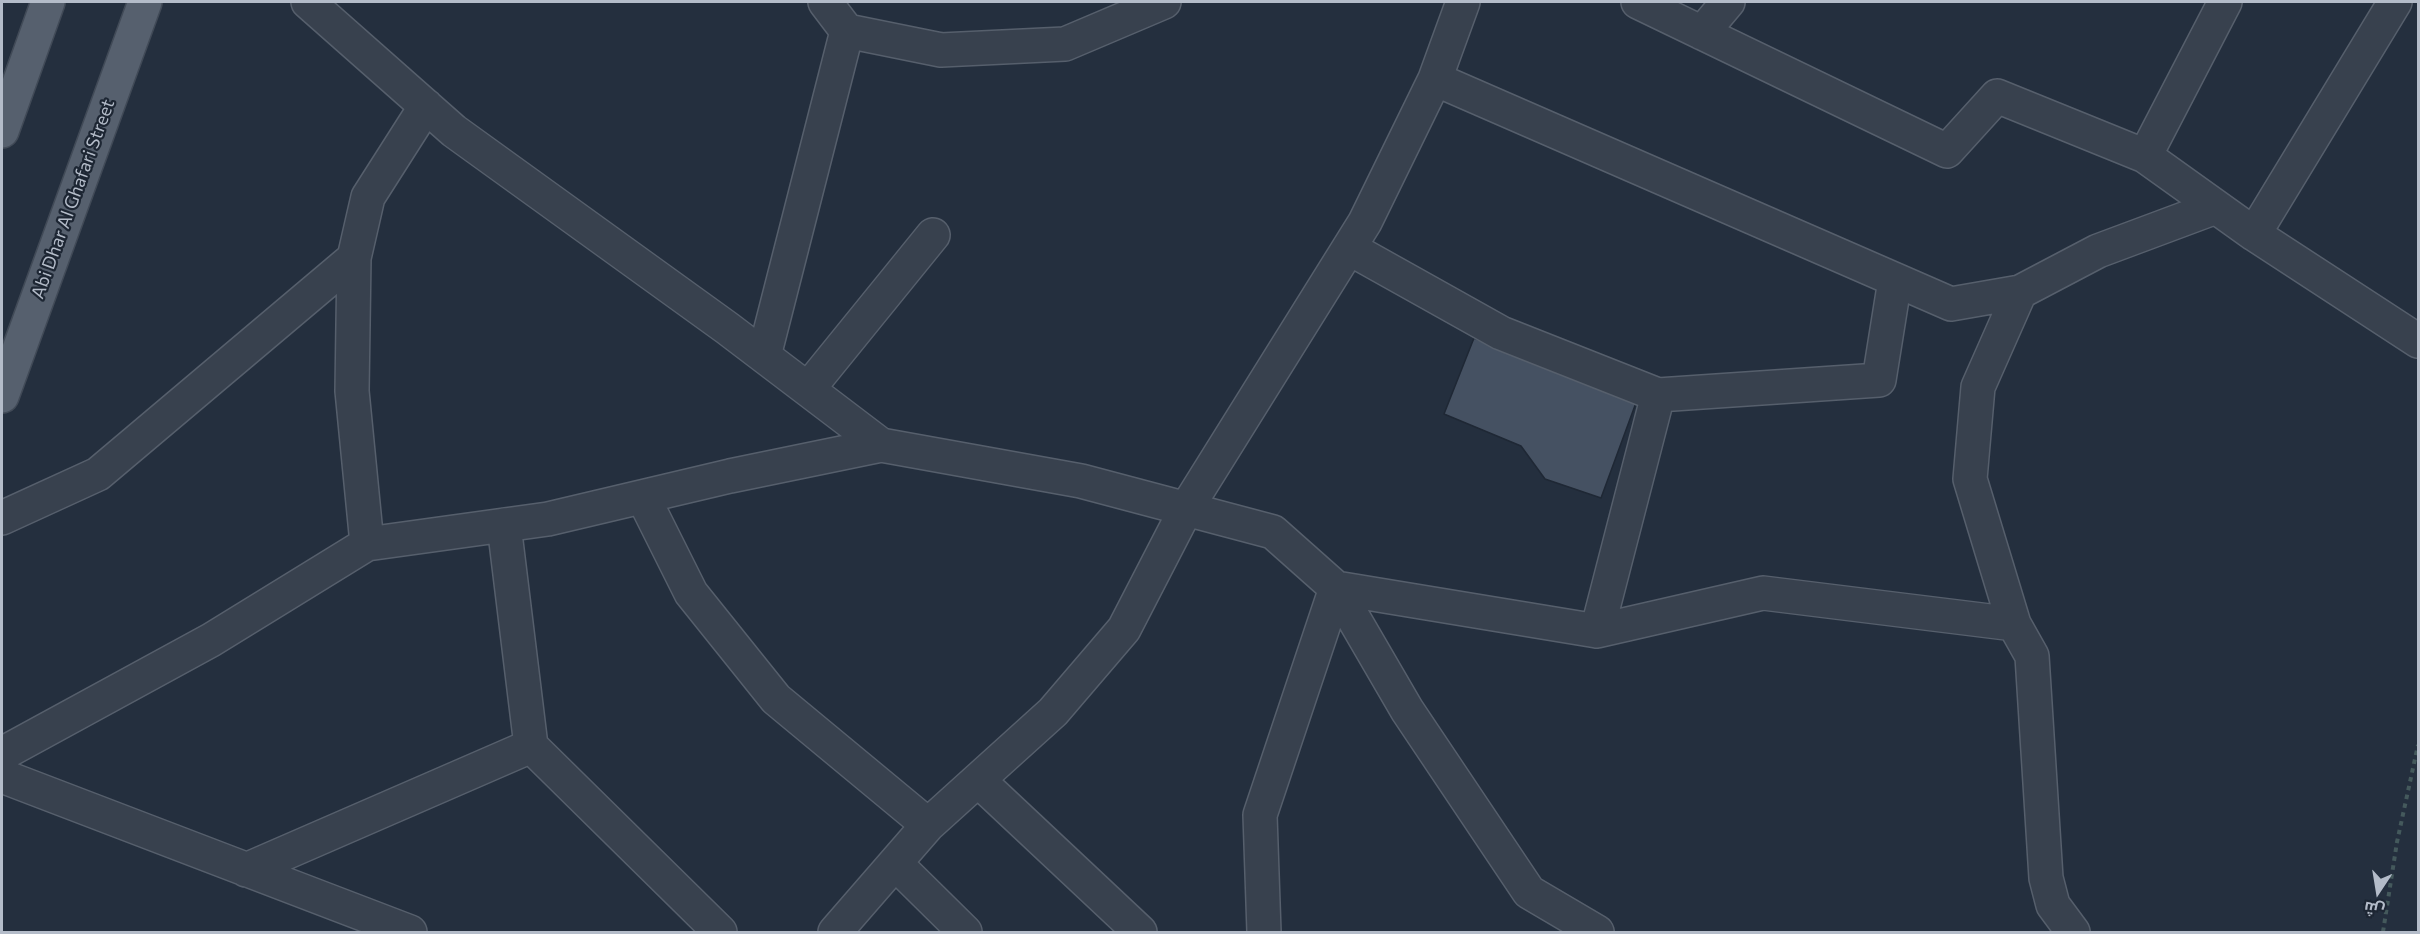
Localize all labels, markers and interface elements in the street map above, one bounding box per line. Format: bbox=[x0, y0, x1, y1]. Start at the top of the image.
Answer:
street label: Abi Dhar Al Ghafari Street bbox=[27, 96, 119, 302]
north arrow bbox=[2348, 862, 2408, 922]
text: ش bbox=[2362, 899, 2386, 922]

